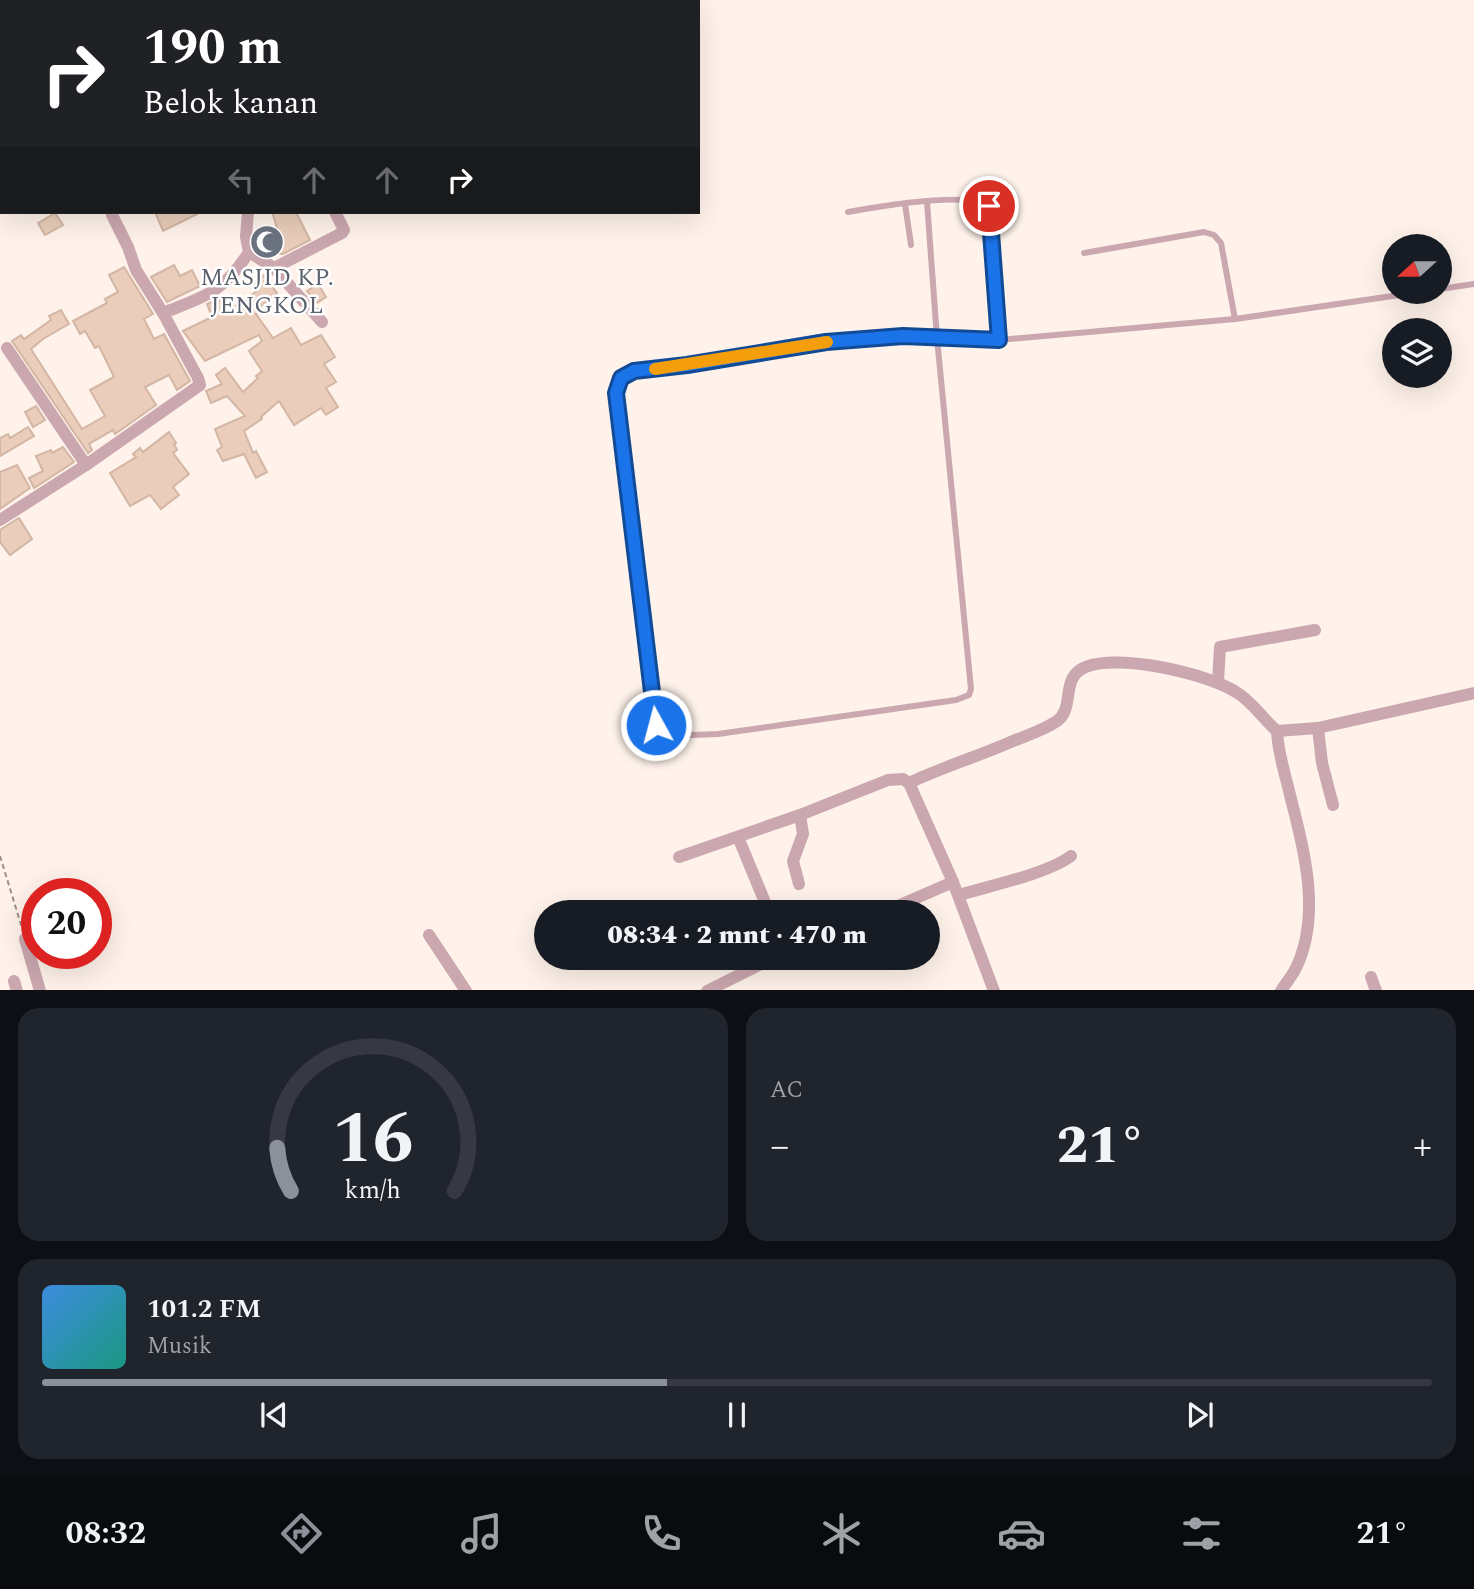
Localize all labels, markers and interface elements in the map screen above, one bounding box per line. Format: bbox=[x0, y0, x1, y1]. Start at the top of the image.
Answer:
text: 190 m bbox=[143, 11, 282, 86]
icon: right bbox=[28, 28, 119, 119]
text: Belok kanan bbox=[143, 79, 318, 128]
icon: left bbox=[222, 161, 260, 199]
icon: ahead bbox=[295, 161, 333, 199]
icon: ahead bbox=[368, 161, 406, 199]
icon: right bbox=[441, 161, 479, 199]
pin bbox=[959, 176, 1019, 236]
icon: arrive bbox=[970, 187, 1008, 225]
mosque icon: MASJID KP. JENGKOL bbox=[248, 223, 286, 261]
north arrow bbox=[1382, 234, 1452, 304]
map controls bbox=[1382, 234, 1452, 388]
place label: MASJID KP. JENGKOL bbox=[200, 260, 334, 324]
button: layers bbox=[1382, 318, 1452, 388]
position arrow bbox=[619, 688, 693, 762]
speed limit sign: 20 bbox=[21, 878, 112, 969]
text: 08:34 · 2 mnt · 470 m bbox=[607, 915, 867, 955]
text: AC bbox=[770, 1073, 803, 1108]
text: 16 bbox=[332, 1084, 414, 1195]
text: 21° bbox=[1057, 1107, 1145, 1186]
text: − bbox=[770, 1118, 789, 1176]
text: + bbox=[1413, 1118, 1432, 1176]
text: km/h bbox=[345, 1171, 401, 1209]
text: 101.2 FM bbox=[147, 1289, 261, 1329]
text: Musik bbox=[147, 1329, 212, 1364]
icon: previous bbox=[255, 1396, 293, 1434]
icon: pause bbox=[718, 1396, 756, 1434]
icon: next bbox=[1181, 1396, 1219, 1434]
text: 08:32 bbox=[65, 1509, 146, 1558]
icon: directions bbox=[277, 1509, 326, 1558]
icon: music bbox=[457, 1509, 506, 1558]
icon: phone bbox=[637, 1509, 686, 1558]
icon: climate bbox=[817, 1509, 866, 1558]
icon: car bbox=[997, 1509, 1046, 1558]
icon: filters bbox=[1177, 1509, 1226, 1558]
text: 21° bbox=[1357, 1509, 1408, 1558]

